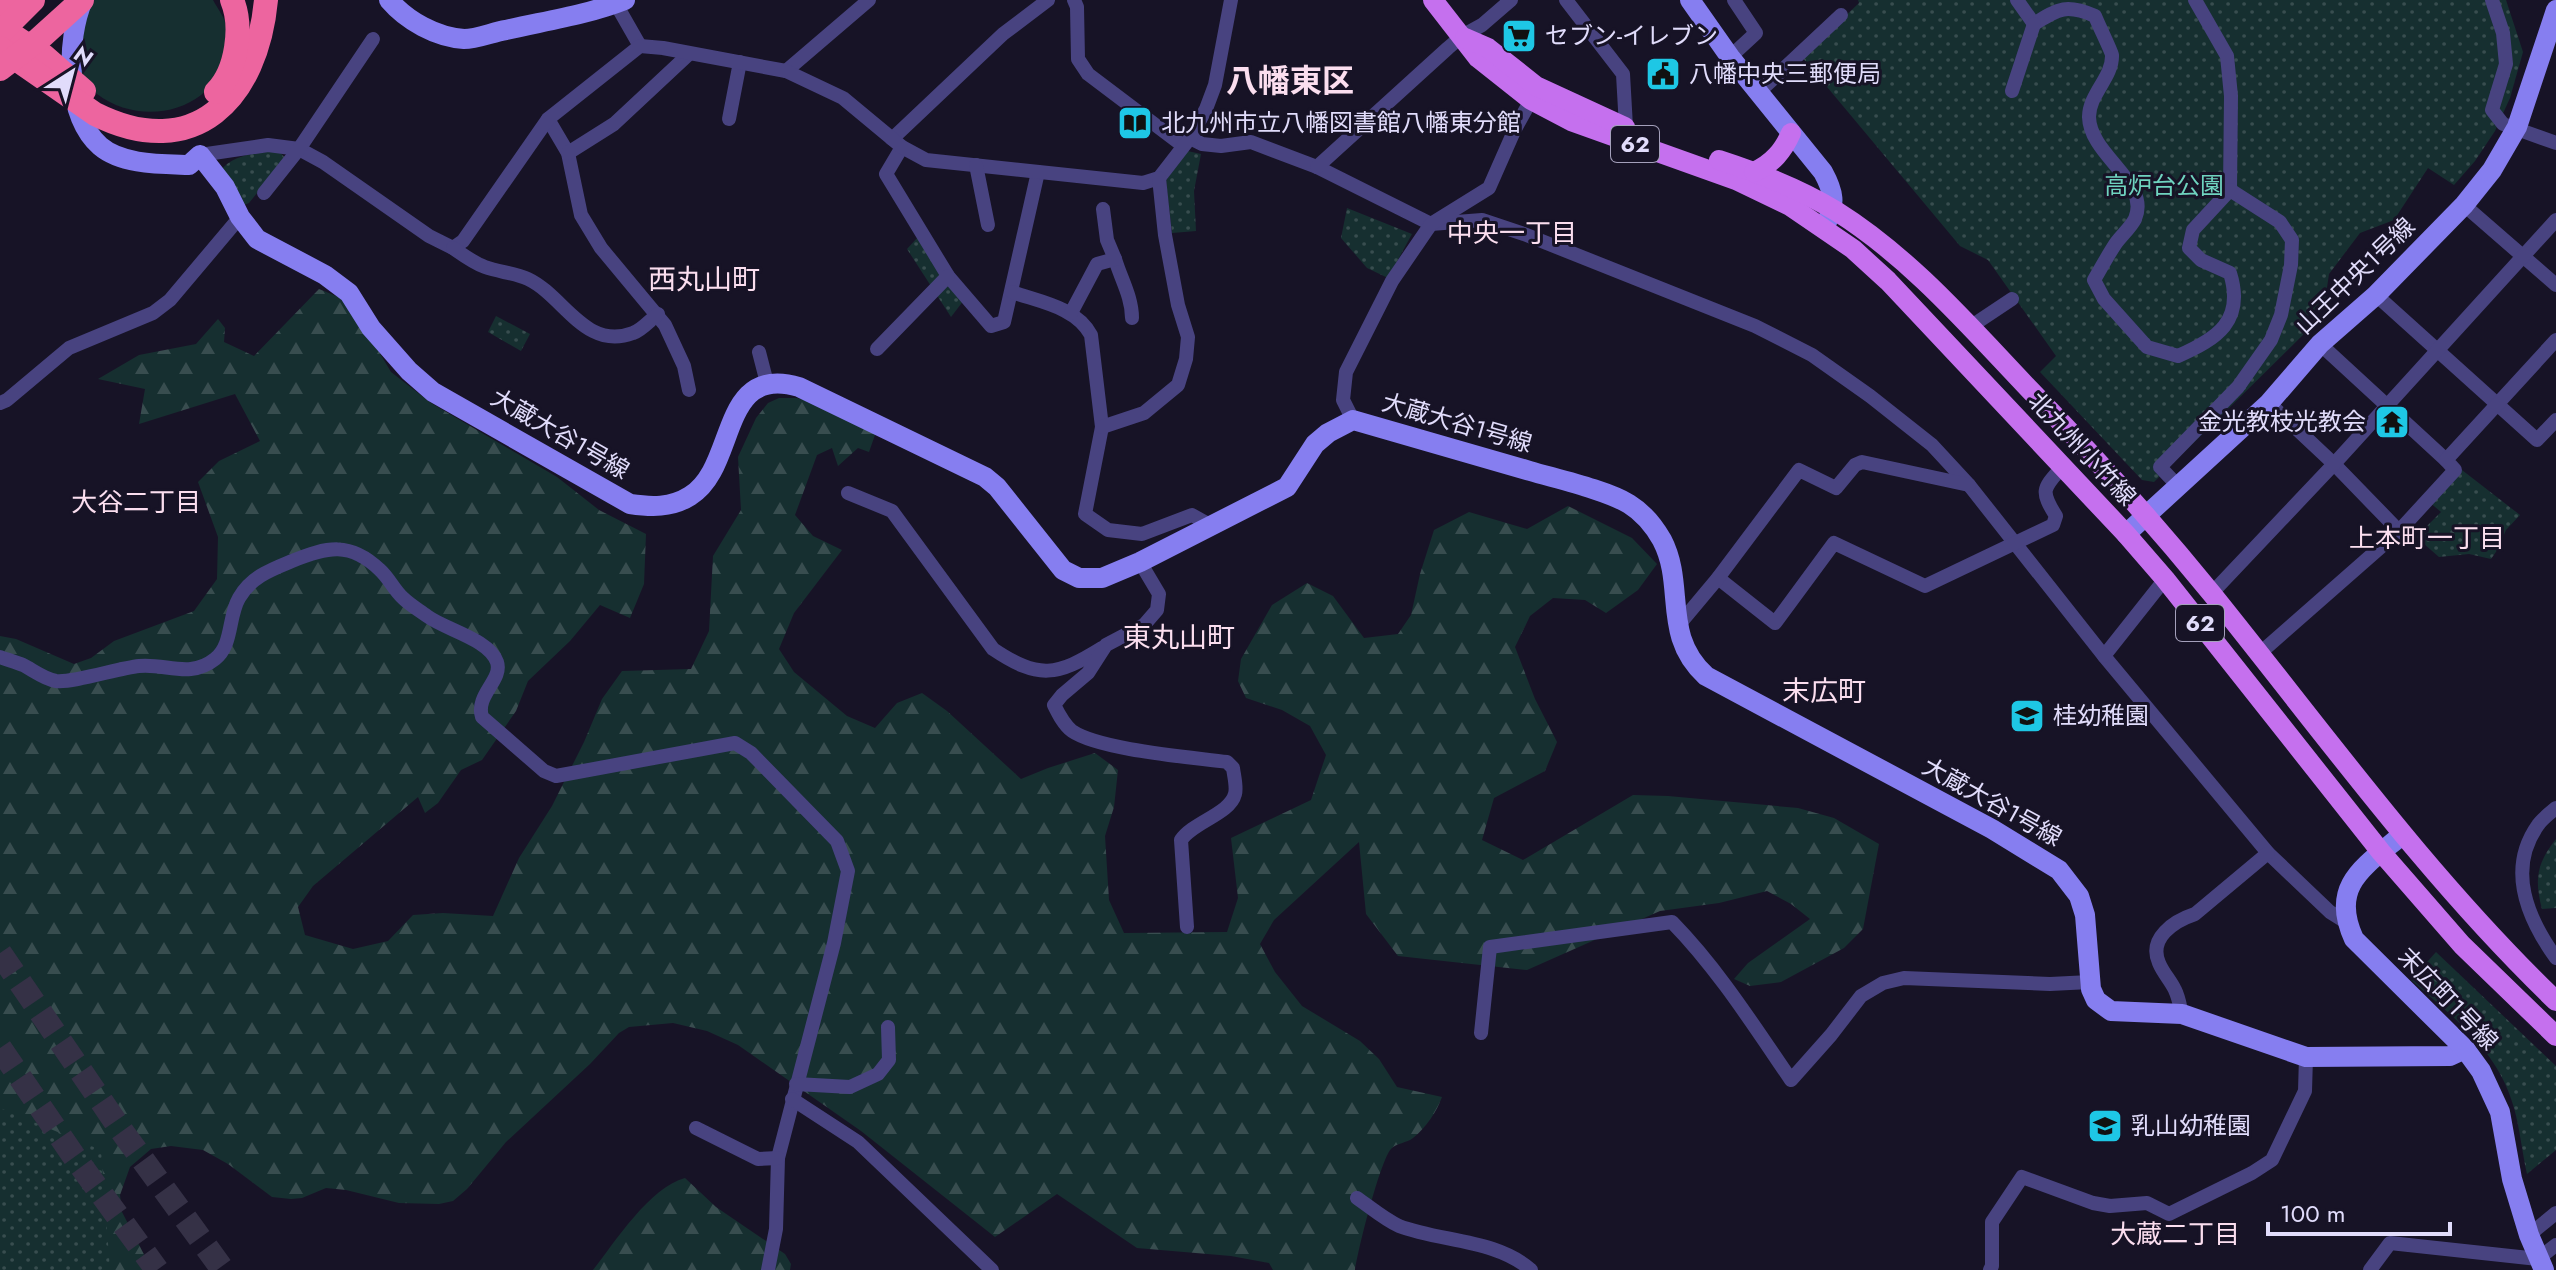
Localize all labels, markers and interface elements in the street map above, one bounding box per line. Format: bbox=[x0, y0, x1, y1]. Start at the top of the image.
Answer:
supermarket icon: セブン-イレブン bbox=[1500, 17, 1538, 55]
place label: セブン-イレブン bbox=[1545, 18, 1718, 53]
north arrow bbox=[32, 32, 112, 112]
text: N bbox=[67, 38, 100, 74]
public building icon: 八幡中央三郵便局 bbox=[1644, 55, 1682, 93]
place label: 八幡中央三郵便局 bbox=[1689, 56, 1881, 91]
district label: 八幡東区 bbox=[1226, 58, 1354, 104]
library icon: 北九州市立八幡図書館八幡東分館 bbox=[1116, 104, 1154, 142]
place label: 北九州市立八幡図書館八幡東分館 bbox=[1161, 105, 1521, 140]
road number: 62 bbox=[1611, 126, 1659, 162]
park label: 高炉台公園 bbox=[2104, 168, 2224, 203]
street label: 山王中央1号線 bbox=[2287, 209, 2422, 342]
district label: 中央一丁目 bbox=[1447, 214, 1577, 252]
district label: 西丸山町 bbox=[648, 259, 760, 300]
street label: 大蔵大谷1号線 bbox=[484, 380, 636, 487]
street label: 大蔵大谷1号線 bbox=[1378, 384, 1536, 461]
street label: 北九州小竹線 bbox=[2020, 384, 2144, 513]
temple icon: 金光教枝光教会 bbox=[2373, 403, 2411, 441]
place label: 金光教枝光教会 bbox=[2198, 404, 2366, 439]
district label: 大谷二丁目 bbox=[71, 483, 201, 521]
district label: 上本町一丁目 bbox=[2349, 519, 2505, 557]
road number: 62 bbox=[2176, 605, 2224, 641]
district label: 東丸山町 bbox=[1123, 617, 1235, 658]
district label: 末広町 bbox=[1782, 671, 1866, 712]
school or university icon: 桂幼稚園 bbox=[2008, 697, 2046, 735]
place label: 桂幼稚園 bbox=[2053, 698, 2149, 733]
street label: 大蔵大谷1号線 bbox=[1916, 749, 2068, 854]
street label: 末広町1号線 bbox=[2390, 939, 2506, 1058]
school or university icon: 乳山幼稚園 bbox=[2086, 1107, 2124, 1145]
place label: 乳山幼稚園 bbox=[2131, 1108, 2251, 1143]
scale bar bbox=[2268, 1186, 2450, 1236]
text: 100 m bbox=[2280, 1196, 2346, 1231]
district label: 大蔵二丁目 bbox=[2110, 1215, 2240, 1253]

